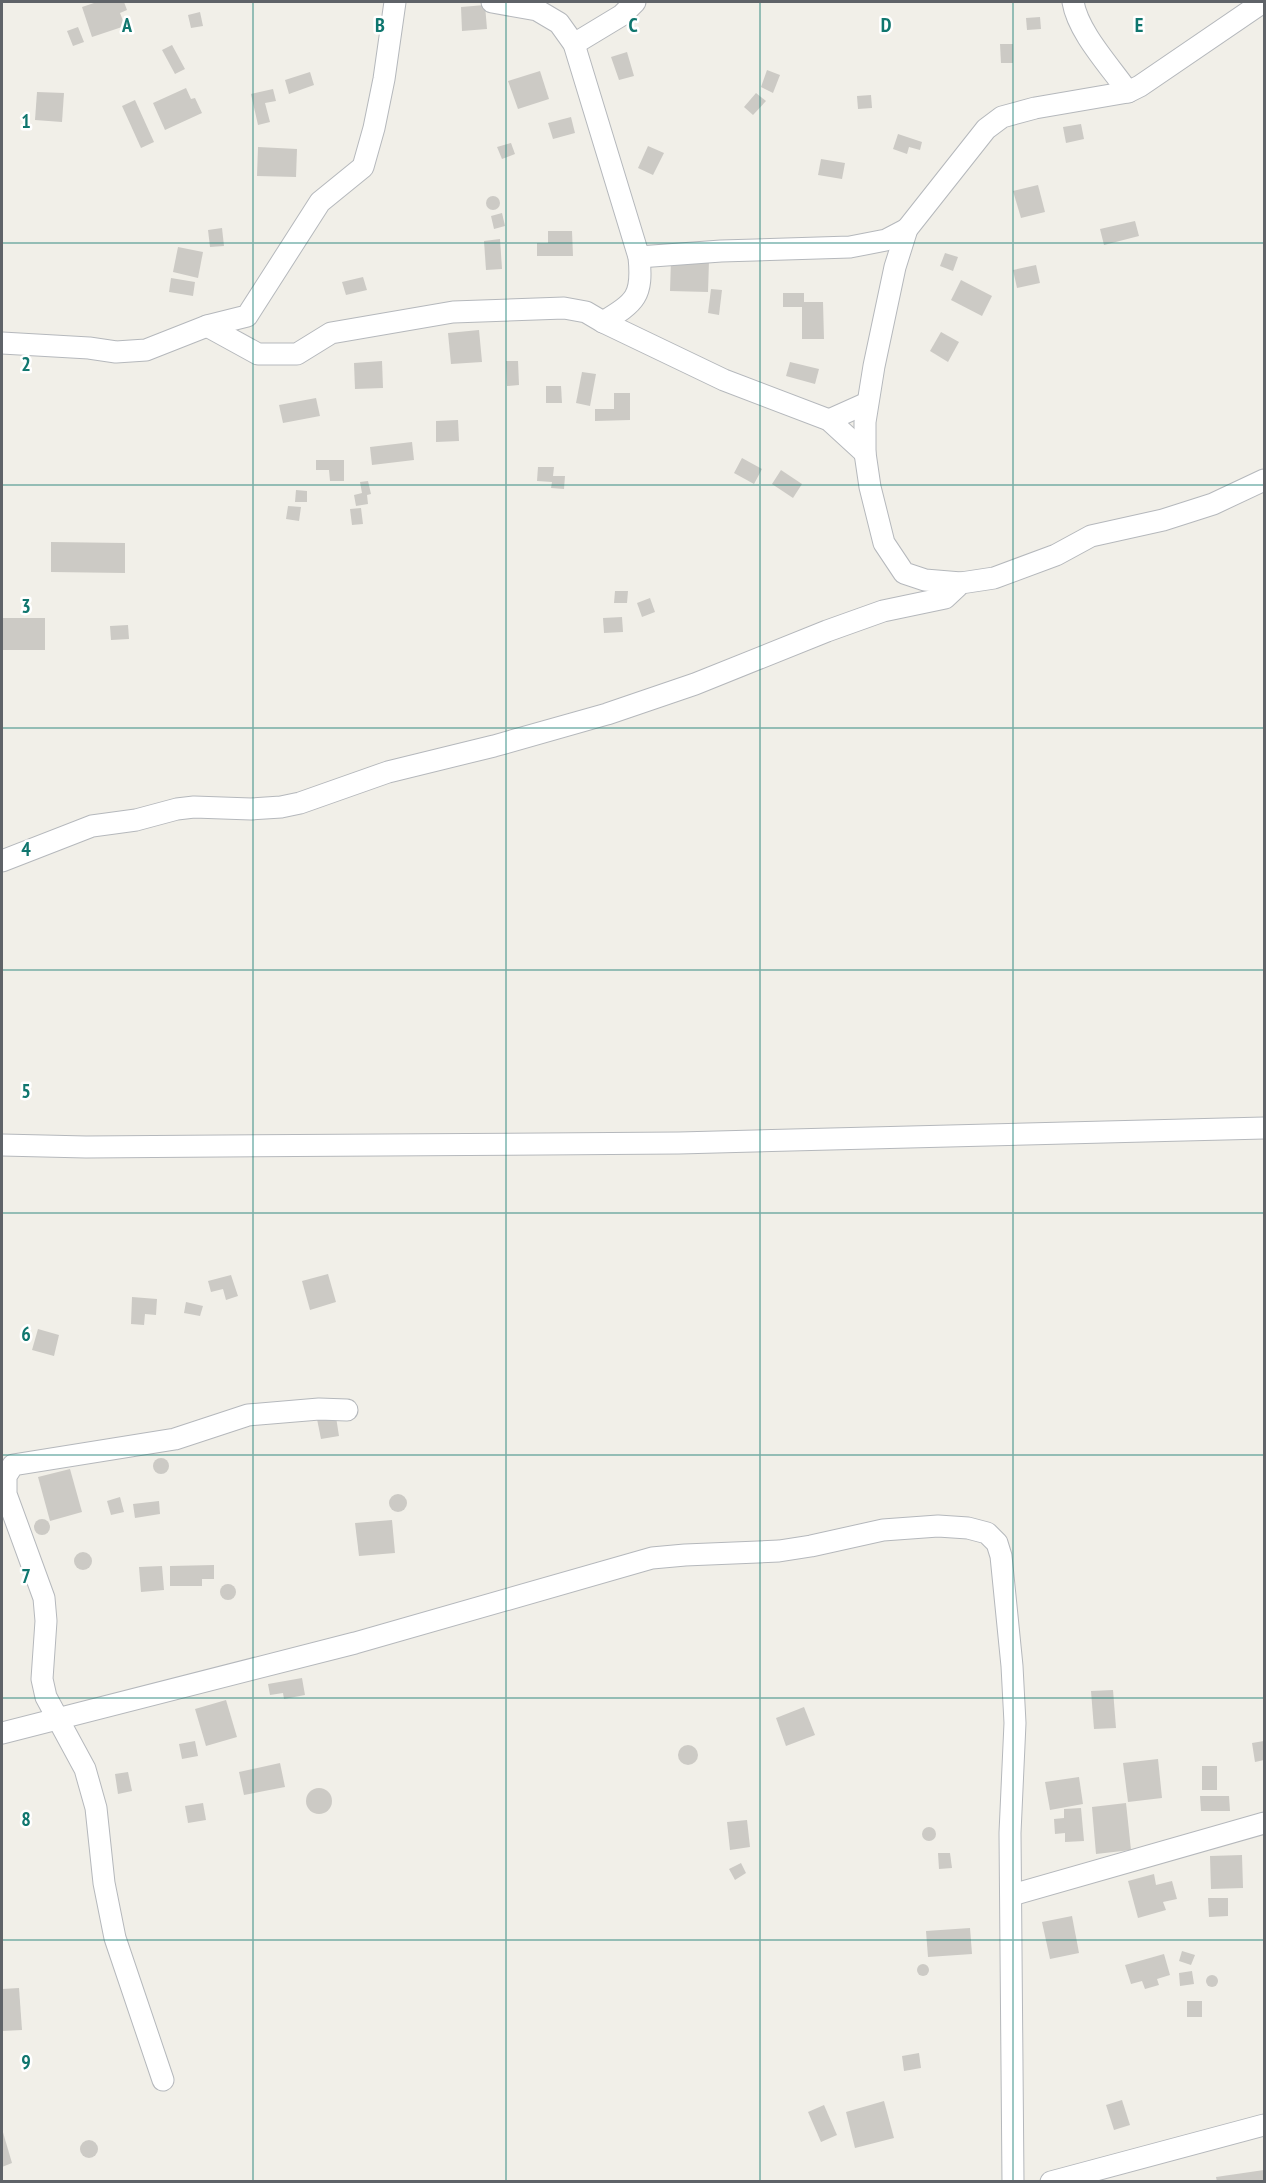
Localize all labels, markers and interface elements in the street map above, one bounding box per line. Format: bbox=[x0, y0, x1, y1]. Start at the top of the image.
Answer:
text: A bbox=[121, 12, 133, 38]
text: B bbox=[375, 12, 385, 38]
text: C bbox=[628, 12, 638, 38]
text: D bbox=[881, 12, 892, 38]
text: E bbox=[1135, 12, 1143, 38]
text: 1 bbox=[21, 108, 31, 134]
text: 2 bbox=[21, 351, 31, 377]
text: 3 bbox=[21, 593, 31, 619]
text: 4 bbox=[21, 836, 31, 862]
text: 5 bbox=[21, 1078, 31, 1104]
text: 6 bbox=[21, 1321, 31, 1347]
text: 7 bbox=[21, 1563, 31, 1589]
text: 8 bbox=[21, 1806, 31, 1832]
text: 9 bbox=[21, 2049, 31, 2075]

